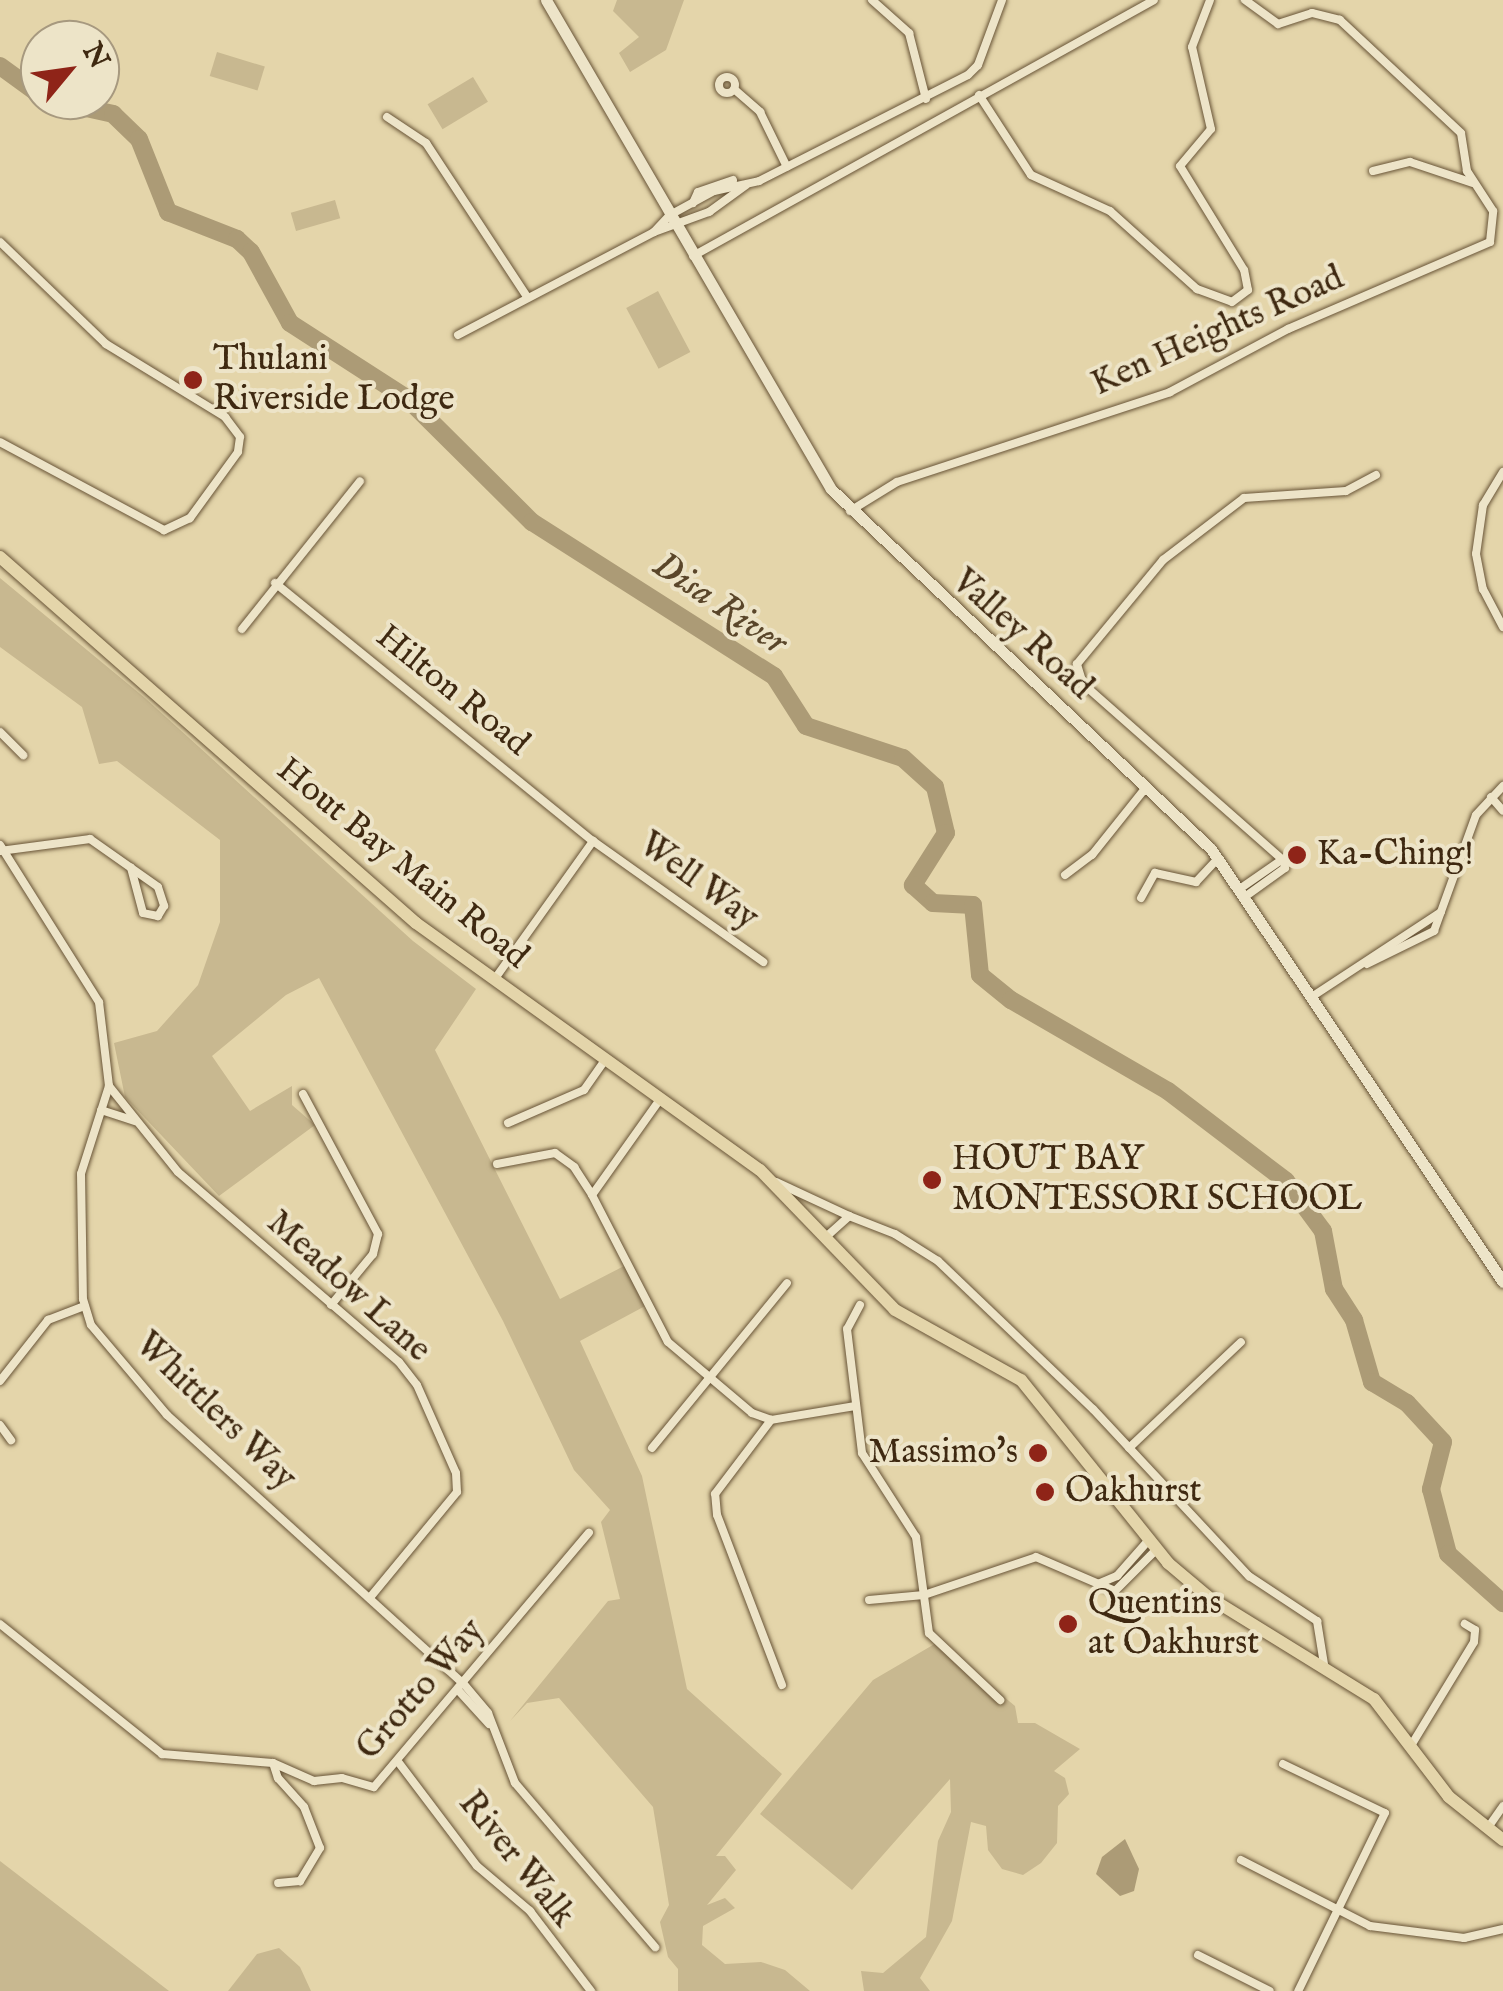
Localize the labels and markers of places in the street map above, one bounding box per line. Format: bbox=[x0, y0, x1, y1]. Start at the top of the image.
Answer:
place label: Thulani Riverside Lodge bbox=[213, 339, 455, 421]
marker: Thulani Riverside Lodge bbox=[182, 369, 204, 391]
place label: Ka-Ching! bbox=[1317, 834, 1474, 876]
marker: Ka-Ching! bbox=[1286, 844, 1308, 866]
place label: HOUT BAY MONTESSORI SCHOOL bbox=[952, 1139, 1362, 1221]
marker: HOUT BAY MONTESSORI SCHOOL bbox=[921, 1169, 943, 1191]
place label: Massimo's bbox=[869, 1432, 1018, 1474]
marker: Massimo's bbox=[1027, 1442, 1049, 1464]
place label: Oakhurst bbox=[1065, 1471, 1202, 1513]
marker: Oakhurst bbox=[1034, 1481, 1056, 1503]
place label: Quentins at Oakhurst bbox=[1088, 1583, 1259, 1665]
marker: Quentins at Oakhurst bbox=[1057, 1613, 1079, 1635]

